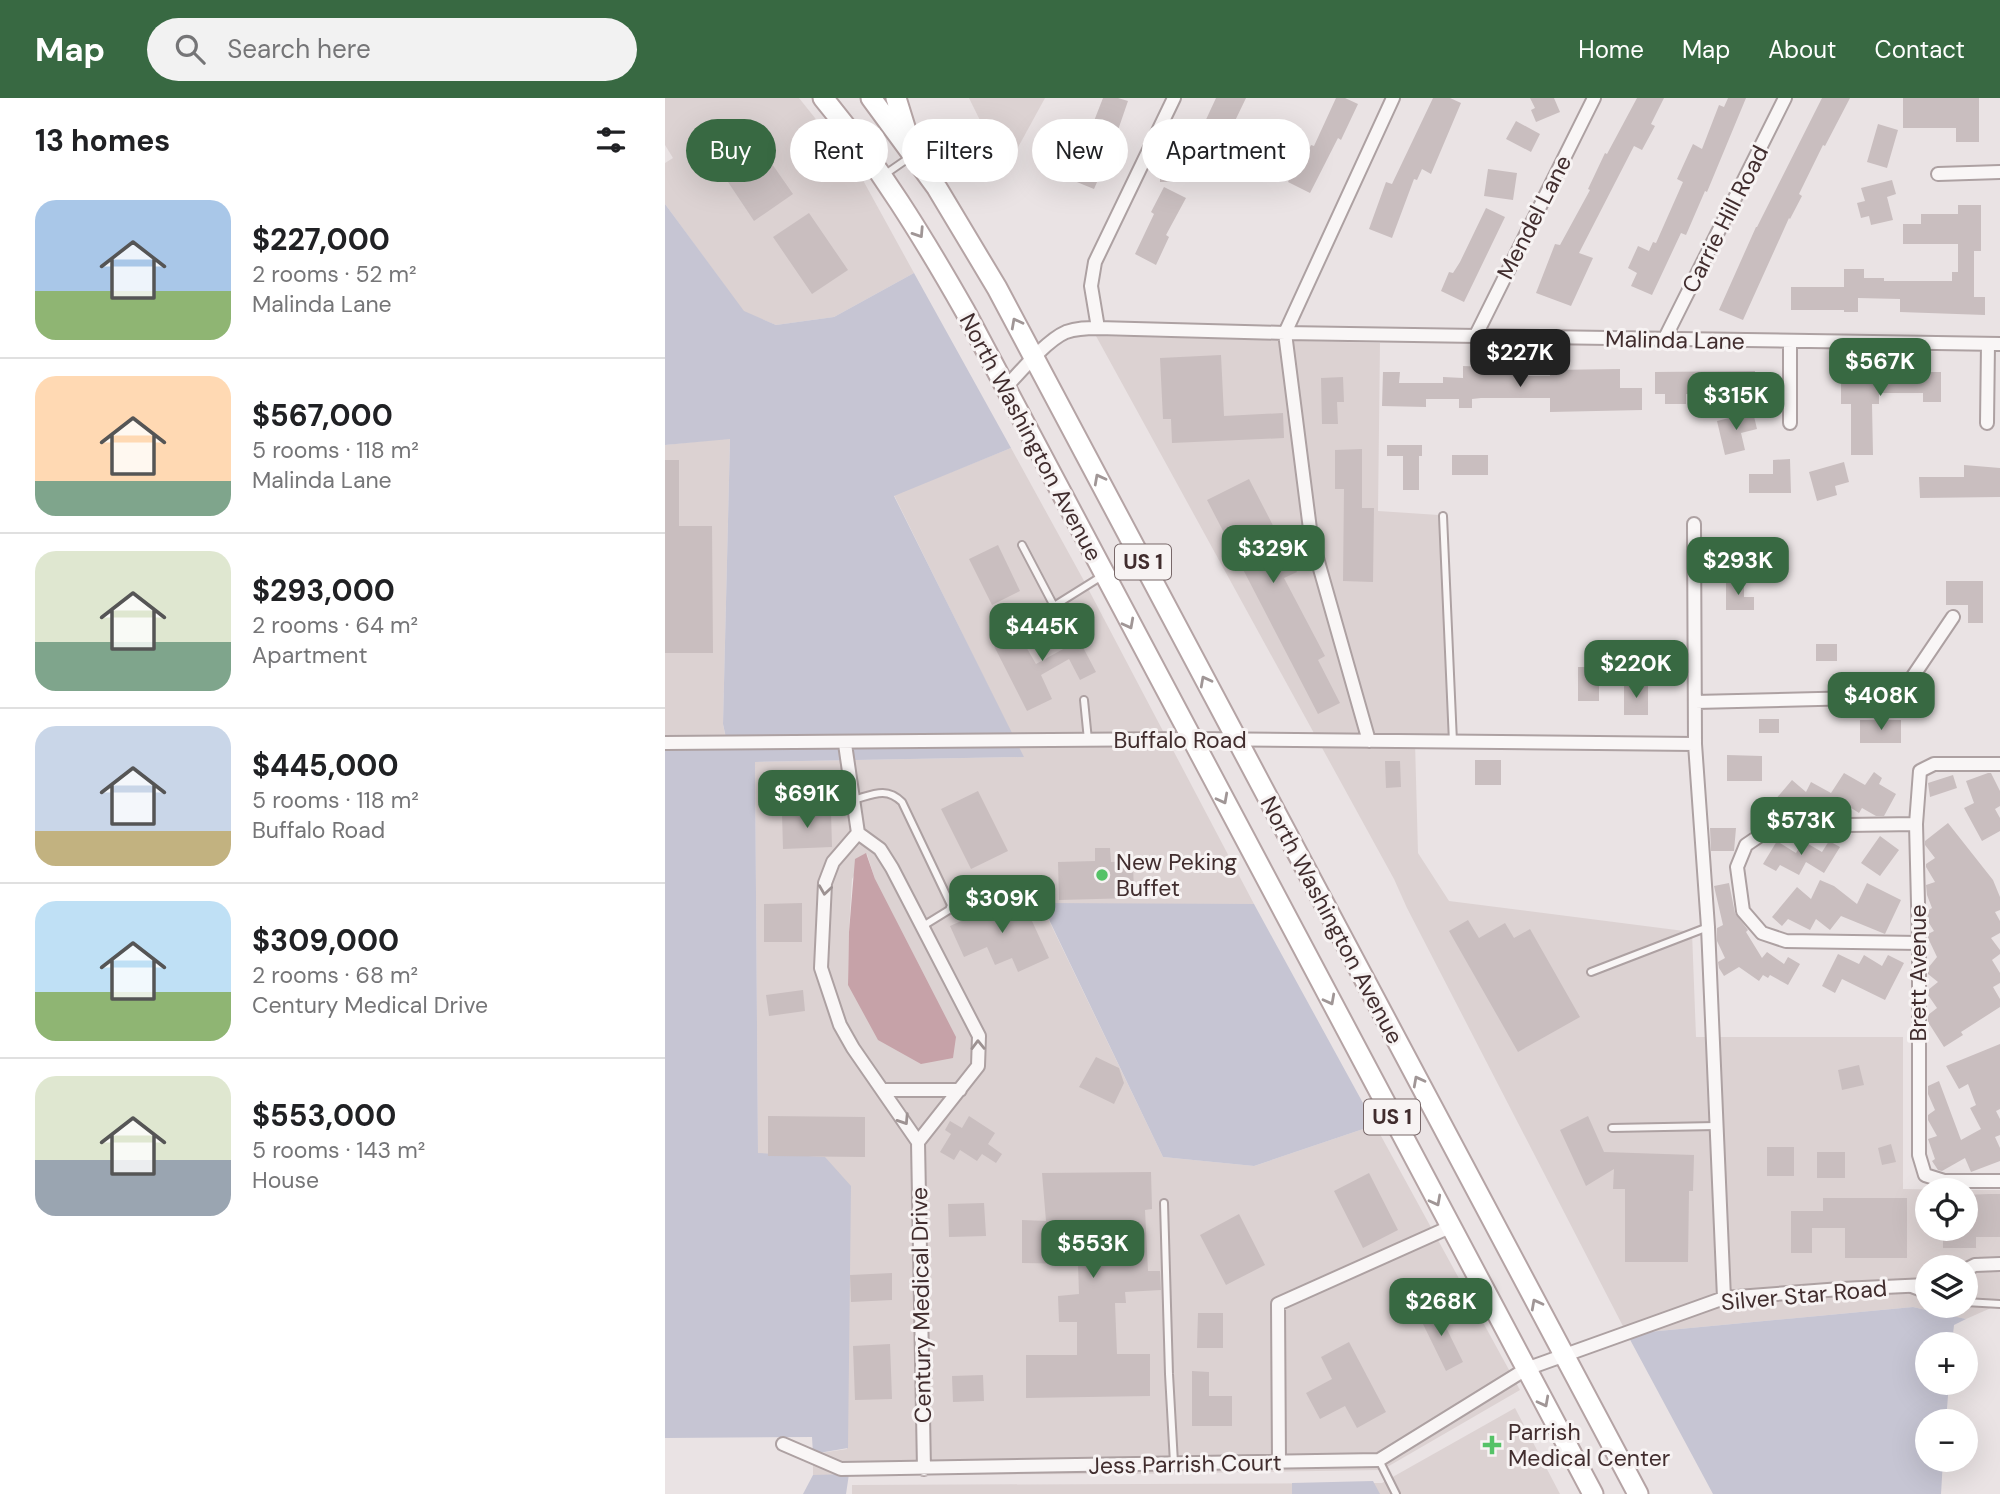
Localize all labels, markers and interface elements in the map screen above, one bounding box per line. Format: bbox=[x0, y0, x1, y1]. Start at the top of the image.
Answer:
search box bbox=[147, 18, 637, 81]
text: Map bbox=[35, 28, 105, 71]
icon: search bbox=[171, 30, 209, 68]
text: Search here bbox=[227, 32, 371, 66]
text: Home bbox=[1578, 34, 1644, 65]
text: Map bbox=[1682, 34, 1730, 65]
text: About bbox=[1768, 34, 1837, 65]
text: Contact bbox=[1875, 34, 1965, 65]
chip: Buy bbox=[686, 119, 776, 182]
chip: Rent bbox=[790, 119, 888, 182]
chip: Filters bbox=[902, 119, 1018, 182]
chip: New bbox=[1032, 119, 1128, 182]
chip: Apartment bbox=[1142, 119, 1310, 182]
text: 13 homes bbox=[35, 121, 170, 160]
icon: filters bbox=[592, 121, 630, 159]
street label: Carrie Hill Road bbox=[1675, 140, 1775, 298]
street label: Mendel Lane bbox=[1490, 150, 1578, 284]
text: $227,000 bbox=[252, 220, 390, 259]
one-way arrow bbox=[911, 225, 924, 238]
icon: home bbox=[91, 228, 175, 312]
text: 2 rooms · 52 m² bbox=[252, 259, 417, 289]
text: Malinda Lane bbox=[252, 289, 392, 319]
street label: North Washington Avenue bbox=[953, 308, 1109, 566]
one-way arrow bbox=[1011, 318, 1024, 330]
street label: Malinda Lane bbox=[1605, 324, 1745, 356]
pin: $227K bbox=[1471, 330, 1569, 389]
text: $227K bbox=[1486, 337, 1554, 367]
pin: $567K bbox=[1831, 338, 1929, 398]
text: $567K bbox=[1845, 346, 1915, 376]
pin: $315K bbox=[1687, 372, 1785, 432]
text: $315K bbox=[1703, 380, 1769, 410]
text: $567,000 bbox=[252, 396, 393, 435]
icon: home bbox=[91, 404, 175, 488]
text: 5 rooms · 118 m² bbox=[252, 435, 419, 465]
text: Malinda Lane bbox=[252, 465, 392, 495]
one-way arrow bbox=[1094, 474, 1107, 487]
pin: $329K bbox=[1224, 526, 1322, 585]
text: $329K bbox=[1238, 533, 1308, 563]
pin: $293K bbox=[1689, 538, 1787, 597]
road number: US 1 bbox=[1115, 545, 1171, 580]
text: $293K bbox=[1703, 545, 1773, 575]
text: $293,000 bbox=[252, 571, 395, 610]
icon: home bbox=[91, 579, 175, 663]
pin: $445K bbox=[993, 603, 1091, 663]
text: 2 rooms · 64 m² bbox=[252, 610, 418, 640]
text: $445K bbox=[1005, 611, 1079, 641]
one-way arrow bbox=[1121, 617, 1134, 629]
text: Apartment bbox=[252, 640, 367, 670]
pin: $220K bbox=[1587, 640, 1685, 700]
text: $220K bbox=[1600, 648, 1672, 678]
pin: $408K bbox=[1832, 672, 1930, 732]
one-way arrow bbox=[1200, 675, 1214, 688]
text: $408K bbox=[1844, 680, 1918, 710]
street label: Buffalo Road bbox=[1113, 725, 1247, 755]
text: $445,000 bbox=[252, 746, 399, 785]
icon: home bbox=[91, 754, 175, 838]
pin: $691K bbox=[758, 770, 856, 830]
text: $691K bbox=[774, 778, 840, 808]
text: 5 rooms · 118 m² bbox=[252, 785, 419, 815]
street label: North Washington Avenue bbox=[1254, 791, 1410, 1049]
one-way arrow bbox=[1215, 792, 1228, 805]
pin: $573K bbox=[1752, 798, 1850, 857]
text: $573K bbox=[1766, 805, 1836, 835]
text: Buffalo Road bbox=[252, 815, 385, 845]
place label: New Peking Buffet bbox=[1116, 847, 1237, 903]
marker: New Peking Buffet bbox=[1094, 867, 1110, 883]
pin: $309K bbox=[953, 876, 1051, 935]
text: $309K bbox=[965, 883, 1039, 913]
one-way arrow bbox=[818, 885, 833, 896]
street label: Brett Avenue bbox=[1903, 905, 1933, 1041]
text: $309,000 bbox=[252, 921, 399, 960]
icon: home bbox=[91, 929, 175, 1013]
text: 2 rooms · 68 m² bbox=[252, 960, 418, 990]
text: Century Medical Drive bbox=[252, 990, 488, 1020]
one-way arrow bbox=[1321, 993, 1335, 1005]
one-way arrow bbox=[970, 1039, 986, 1050]
one-way arrow bbox=[1413, 1076, 1427, 1089]
text: $553,000 bbox=[252, 1096, 396, 1135]
road number: US 1 bbox=[1364, 1100, 1420, 1134]
icon: home bbox=[91, 1104, 175, 1188]
one-way arrow bbox=[896, 1112, 909, 1125]
text: 5 rooms · 143 m² bbox=[252, 1135, 425, 1165]
text: House bbox=[252, 1165, 319, 1195]
map controls bbox=[1915, 1178, 1978, 1472]
button: locate bbox=[1915, 1178, 1978, 1241]
street label: Century Medical Drive bbox=[904, 1187, 938, 1423]
one-way arrow bbox=[1428, 1194, 1442, 1206]
pin: $553K bbox=[1044, 1220, 1142, 1280]
text: $553K bbox=[1057, 1228, 1129, 1258]
button: layers bbox=[1915, 1255, 1978, 1318]
street label: Silver Star Road bbox=[1720, 1273, 1888, 1317]
pin: $268K bbox=[1392, 1278, 1490, 1338]
text: $268K bbox=[1405, 1286, 1477, 1316]
one-way arrow bbox=[1531, 1299, 1545, 1311]
button: + bbox=[1915, 1332, 1978, 1395]
one-way arrow bbox=[1536, 1394, 1549, 1407]
button: − bbox=[1915, 1409, 1978, 1472]
place label: Parrish Medical Center bbox=[1508, 1417, 1670, 1473]
marker: Parrish Medical Center bbox=[1482, 1435, 1502, 1455]
street label: Jess Parrish Court bbox=[1088, 1447, 1282, 1481]

